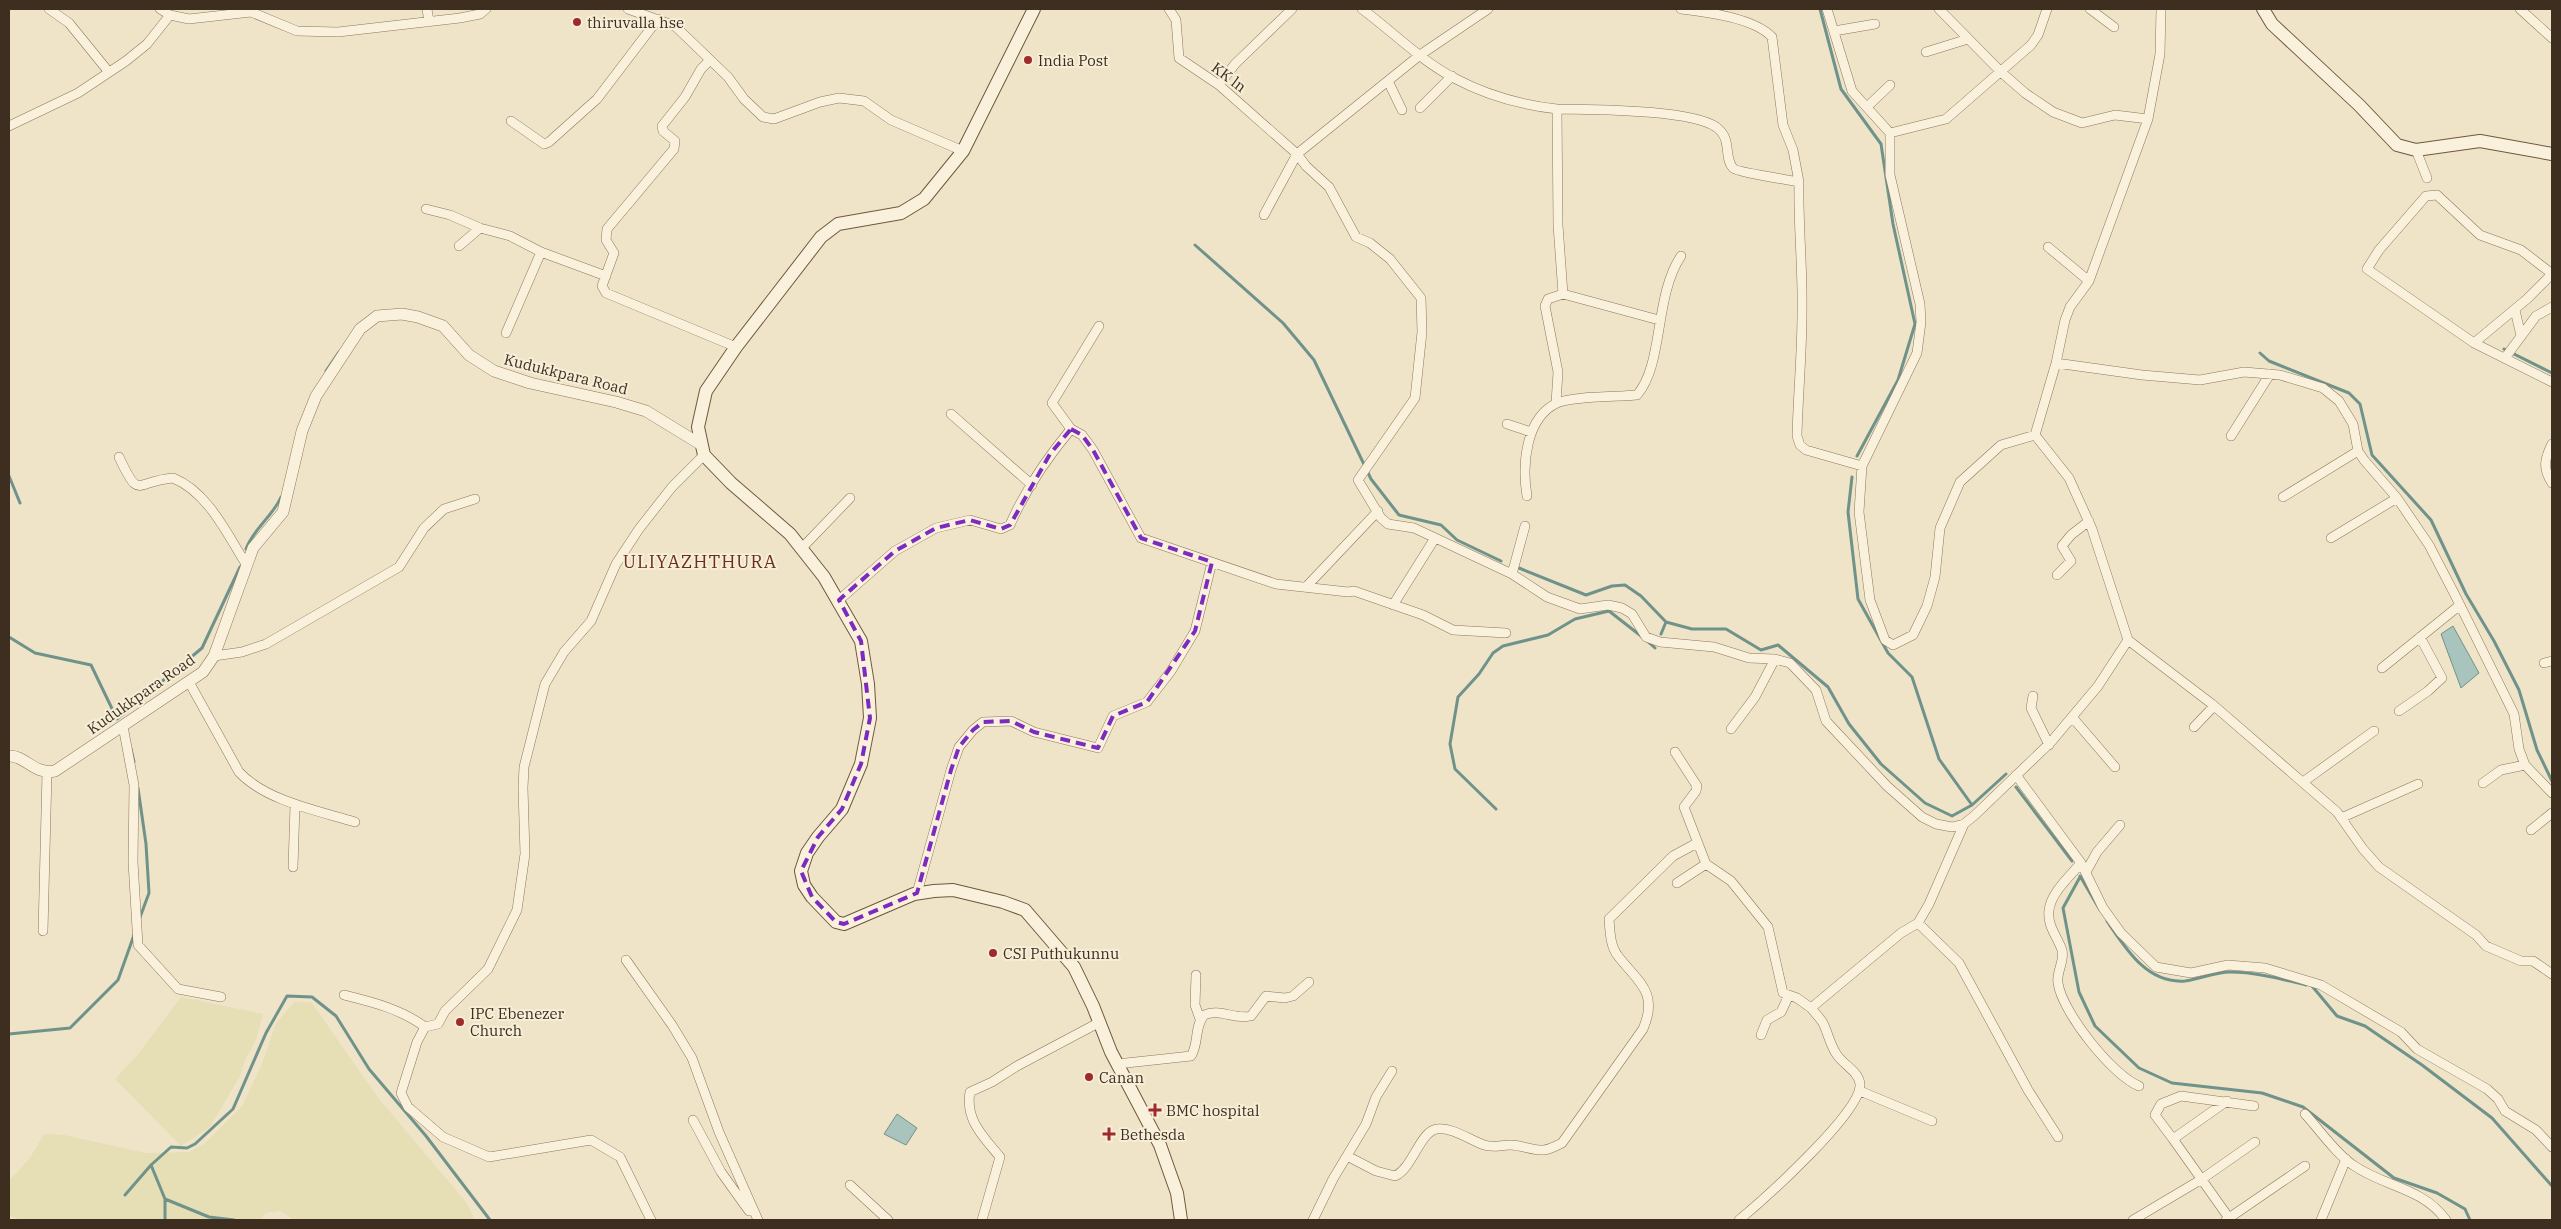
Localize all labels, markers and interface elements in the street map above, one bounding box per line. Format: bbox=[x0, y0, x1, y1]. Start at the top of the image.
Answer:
place label: thiruvalla hse bbox=[587, 13, 684, 32]
marker: thiruvalla hse bbox=[571, 16, 583, 28]
place label: India Post bbox=[1038, 51, 1108, 70]
marker: India Post bbox=[1022, 54, 1034, 66]
street label: KK ln bbox=[1208, 58, 1251, 97]
street label: Kudukkpara Road bbox=[502, 349, 630, 399]
district label: ULIYAZHTHURA bbox=[623, 550, 777, 573]
street label: Kudukkpara Road bbox=[84, 650, 198, 738]
place label: CSI Puthukunnu bbox=[1003, 944, 1119, 963]
marker: CSI Puthukunnu bbox=[987, 947, 999, 959]
place label: IPC Ebenezer Church bbox=[470, 1004, 565, 1040]
marker: IPC Ebenezer Church bbox=[454, 1016, 466, 1028]
place label: Canan bbox=[1099, 1068, 1145, 1087]
marker: Canan bbox=[1083, 1071, 1095, 1083]
place label: BMC hospital bbox=[1166, 1101, 1259, 1120]
marker: BMC hospital bbox=[1148, 1103, 1162, 1117]
place label: Bethesda bbox=[1120, 1125, 1185, 1144]
marker: Bethesda bbox=[1102, 1127, 1116, 1141]

